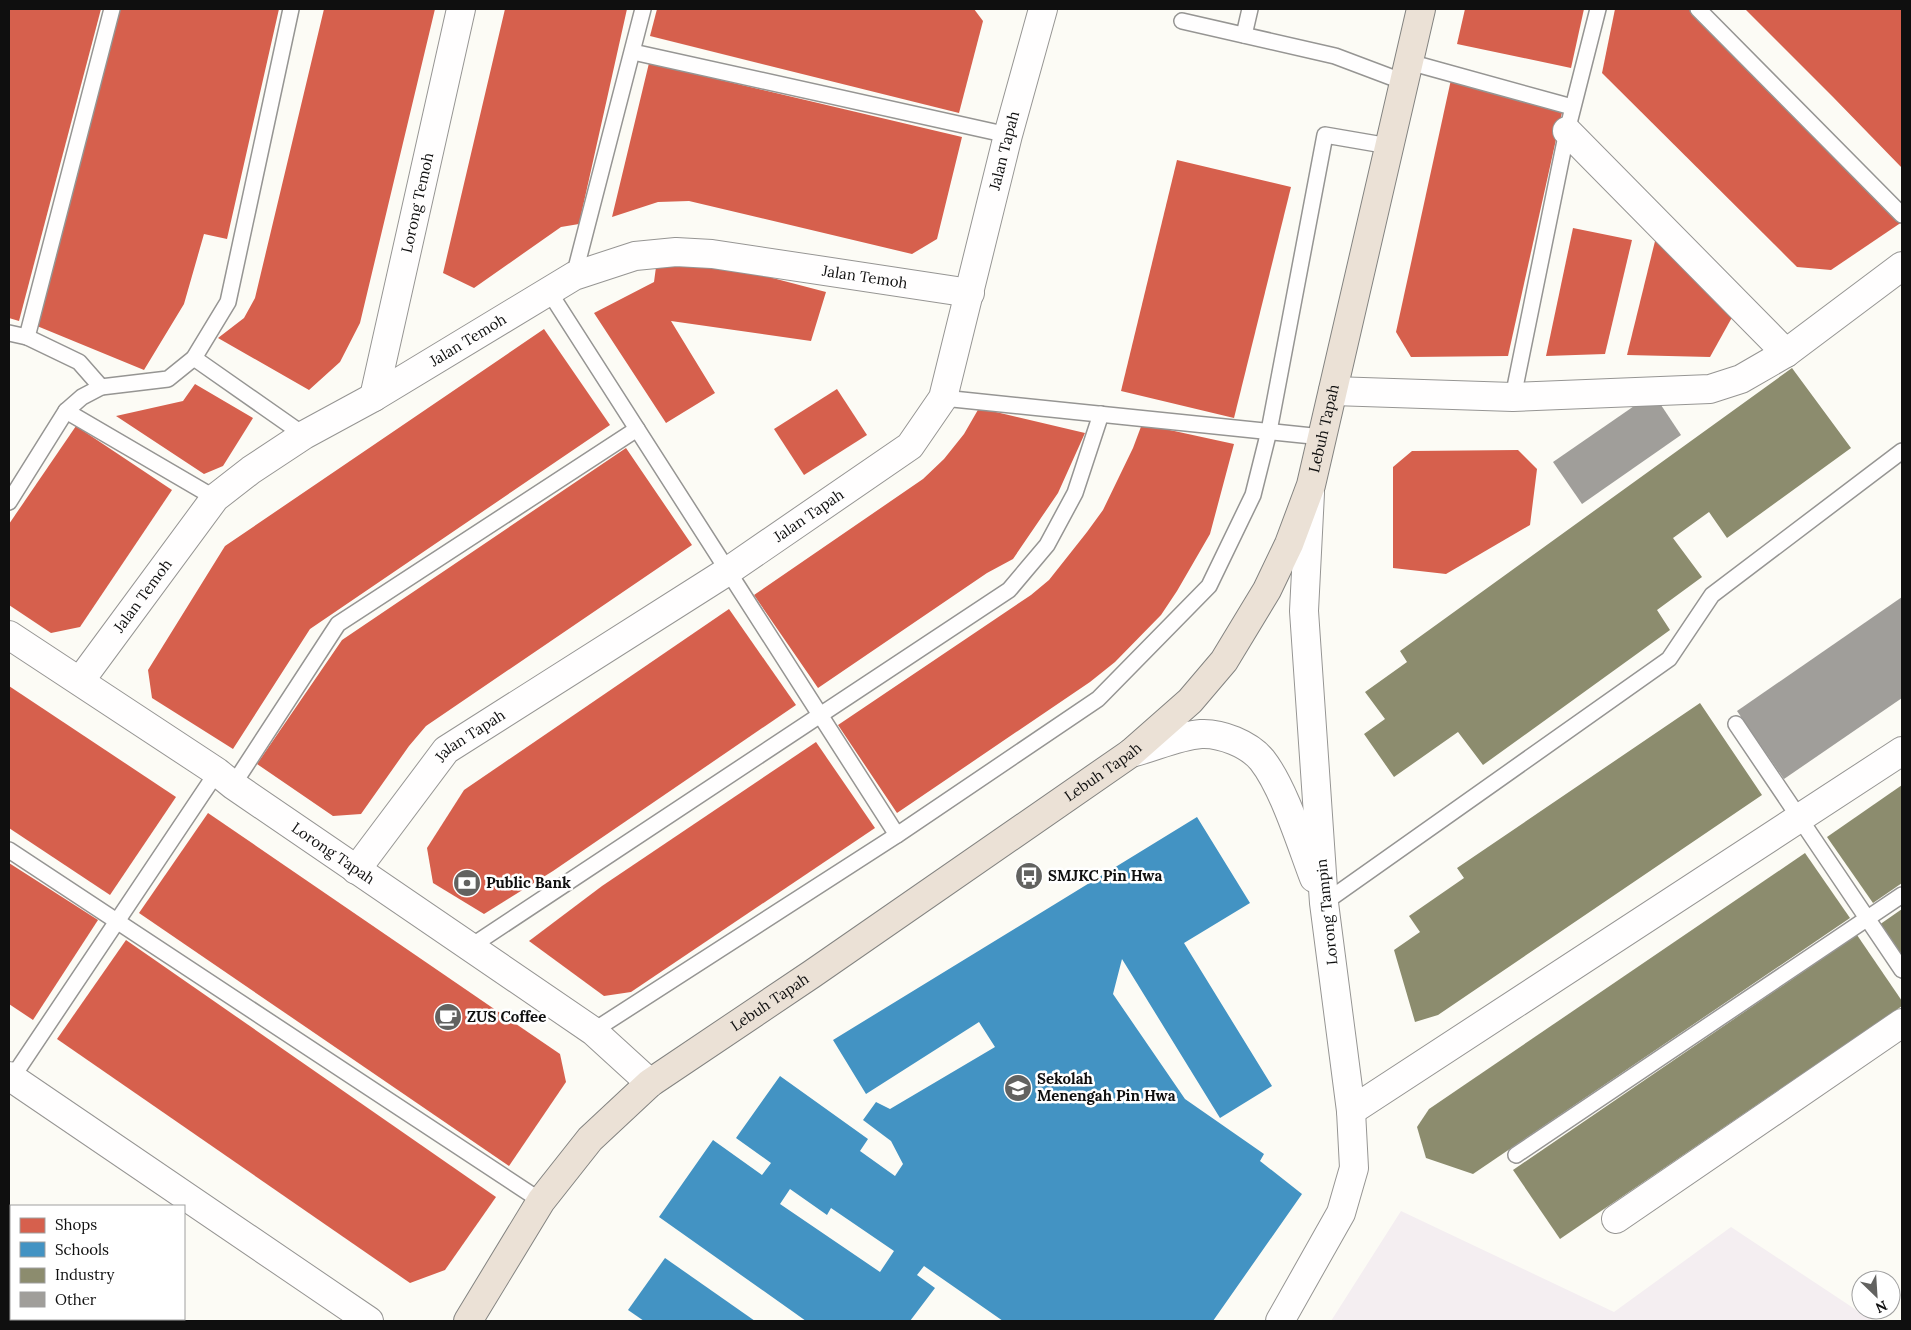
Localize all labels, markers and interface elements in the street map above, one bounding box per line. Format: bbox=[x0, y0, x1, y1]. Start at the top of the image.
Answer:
street label: Jalan Tapah bbox=[985, 109, 1023, 193]
street label: Lorong Temoh bbox=[397, 151, 438, 255]
street label: Jalan Temoh bbox=[820, 261, 909, 292]
street label: Jalan Temoh bbox=[425, 309, 510, 371]
street label: Lebuh Tapah bbox=[1304, 382, 1343, 474]
street label: Jalan Tapah bbox=[769, 484, 847, 546]
street label: Jalan Temoh bbox=[109, 555, 176, 637]
street label: Jalan Tapah bbox=[430, 705, 509, 766]
street label: Lebuh Tapah bbox=[1060, 738, 1145, 805]
street label: Lorong Tapah bbox=[288, 818, 379, 888]
street label: Lorong Tampin bbox=[1311, 858, 1342, 966]
bus stop icon: SMJKC Pin Hwa bbox=[1014, 861, 1044, 891]
place label: SMJKC Pin Hwa bbox=[1048, 866, 1162, 885]
bank icon: Public Bank bbox=[452, 868, 482, 898]
place label: Public Bank bbox=[486, 873, 571, 892]
street label: Lebuh Tapah bbox=[727, 969, 812, 1035]
cafe icon: ZUS Coffee bbox=[433, 1002, 463, 1032]
place label: ZUS Coffee bbox=[467, 1007, 546, 1026]
place label: Sekolah Menengah Pin Hwa bbox=[1037, 1069, 1176, 1105]
school or university icon: Sekolah Menengah Pin Hwa bbox=[1003, 1073, 1033, 1103]
legend bbox=[10, 1205, 185, 1320]
text: Shops bbox=[55, 1215, 97, 1234]
text: Schools bbox=[55, 1240, 109, 1259]
text: Industry bbox=[55, 1265, 114, 1284]
north arrow bbox=[1851, 1270, 1901, 1320]
text: Other bbox=[55, 1290, 97, 1309]
text: N bbox=[1873, 1296, 1890, 1317]

